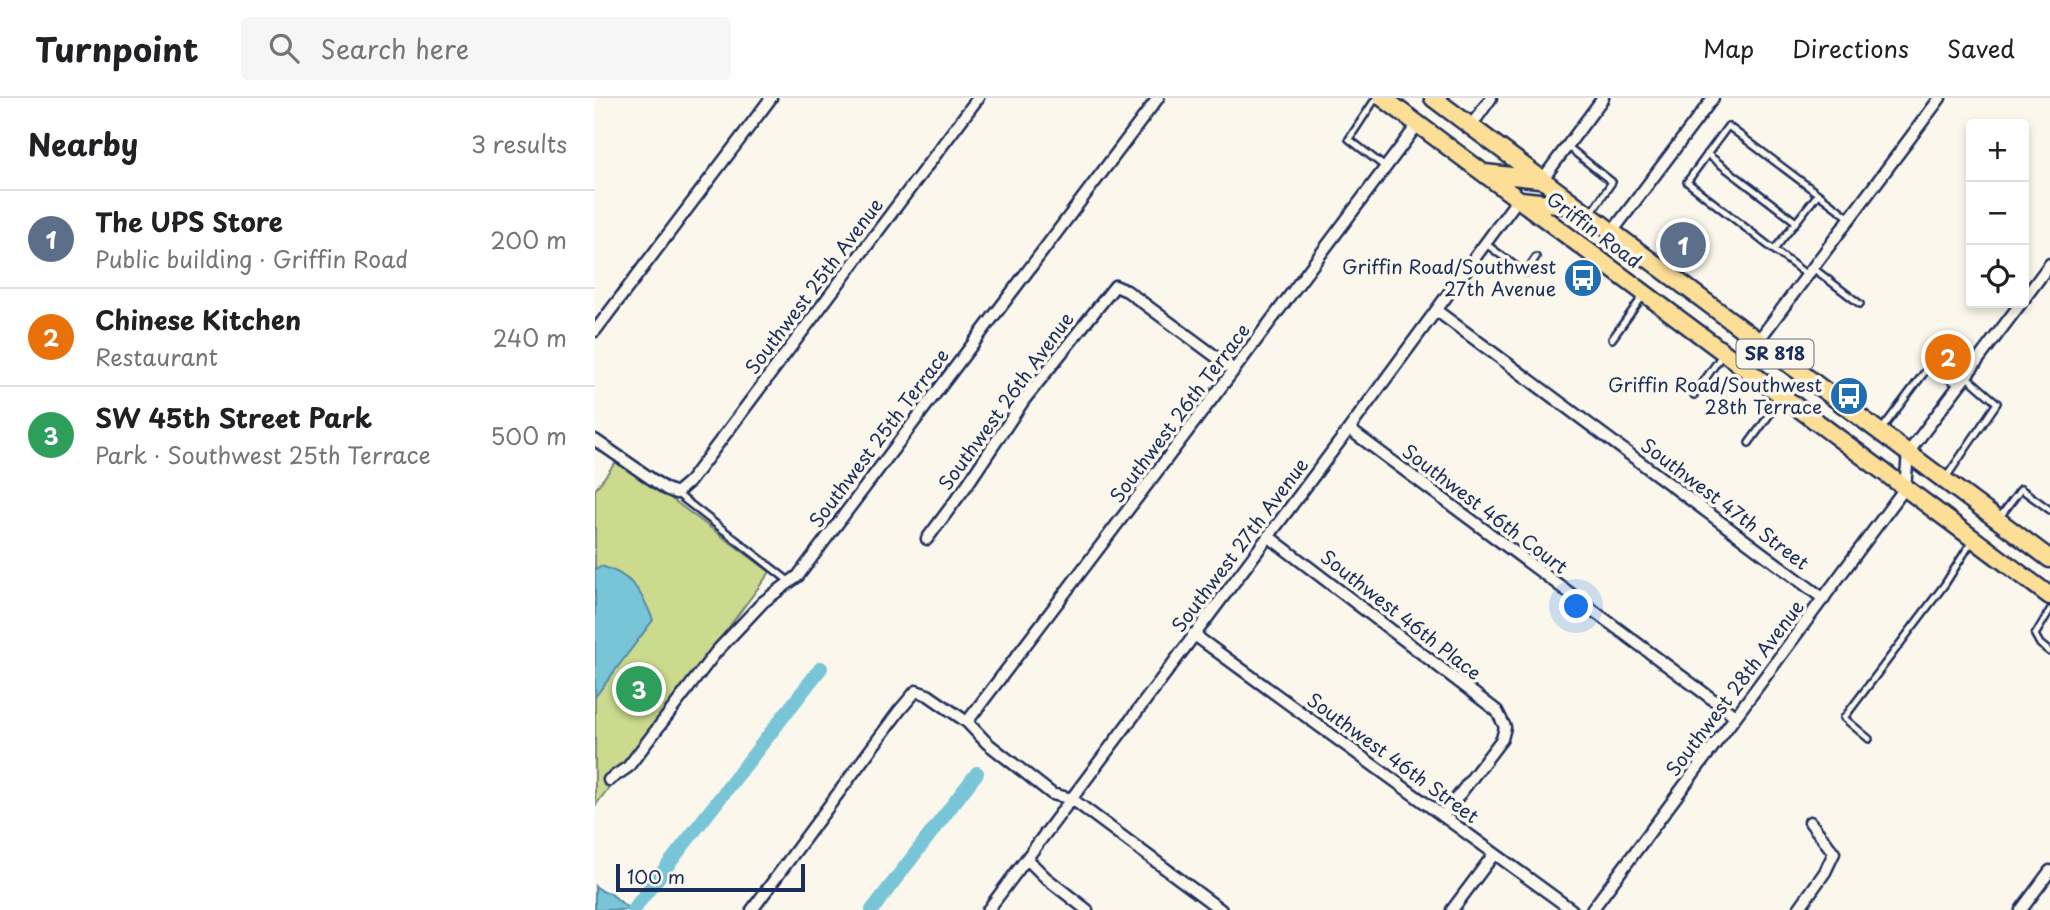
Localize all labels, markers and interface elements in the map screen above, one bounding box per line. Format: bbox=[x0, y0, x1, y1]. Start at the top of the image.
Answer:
search box bbox=[241, 17, 731, 80]
text: Turnpoint bbox=[35, 23, 199, 73]
icon: search bbox=[265, 29, 303, 67]
text: Search here bbox=[321, 29, 469, 68]
text: Map bbox=[1703, 30, 1754, 66]
text: Directions bbox=[1792, 30, 1909, 66]
text: Saved bbox=[1947, 30, 2015, 66]
map controls bbox=[1966, 119, 2029, 308]
button: + bbox=[1966, 119, 2029, 182]
text: Nearby bbox=[28, 121, 138, 166]
text: 3 results bbox=[471, 126, 567, 161]
button: − bbox=[1966, 182, 2029, 245]
street label: Griffin Road bbox=[1541, 184, 1648, 274]
street label: Southwest 25th Avenue bbox=[738, 192, 889, 379]
text: The UPS Store bbox=[95, 202, 283, 241]
pin: 1 bbox=[1660, 219, 1706, 271]
text: 1 bbox=[46, 222, 57, 257]
text: 200 m bbox=[490, 222, 567, 257]
text: Public building · Griffin Road bbox=[95, 241, 408, 276]
button: locate bbox=[1966, 245, 2029, 308]
place label: Griffin Road/Southwest 27th Avenue bbox=[1342, 252, 1556, 302]
bus stop icon: Griffin Road/Southwest 27th Avenue bbox=[1562, 257, 1604, 299]
text: Chinese Kitchen bbox=[95, 300, 301, 339]
street label: Southwest 26th Avenue bbox=[931, 306, 1079, 495]
street label: Southwest 26th Terrace bbox=[1102, 317, 1256, 508]
text: 2 bbox=[43, 320, 59, 355]
text: 240 m bbox=[493, 320, 567, 355]
pin: 2 bbox=[1925, 331, 1971, 383]
text: Restaurant bbox=[95, 339, 218, 374]
road number: SR 818 bbox=[1737, 340, 1813, 368]
street label: Southwest 25th Terrace bbox=[802, 342, 955, 533]
place label: Griffin Road/Southwest 28th Terrace bbox=[1608, 370, 1822, 420]
bus stop icon: Griffin Road/Southwest 28th Terrace bbox=[1828, 375, 1870, 417]
text: SW 45th Street Park bbox=[95, 398, 372, 437]
text: 3 bbox=[43, 418, 59, 453]
text: 500 m bbox=[490, 418, 567, 453]
street label: Southwest 47th Street bbox=[1636, 431, 1816, 576]
text: Park · Southwest 25th Terrace bbox=[95, 437, 431, 472]
street label: Southwest 46th Court bbox=[1397, 437, 1574, 580]
street label: Southwest 27th Avenue bbox=[1164, 451, 1314, 637]
street label: Southwest 46th Place bbox=[1315, 543, 1488, 686]
your location bbox=[1559, 589, 1593, 623]
street label: Southwest 28th Avenue bbox=[1659, 593, 1810, 781]
pin: 3 bbox=[616, 663, 662, 715]
street label: Southwest 46th Street bbox=[1302, 685, 1486, 829]
scale bar bbox=[616, 861, 805, 893]
text: 100 m bbox=[627, 862, 685, 890]

